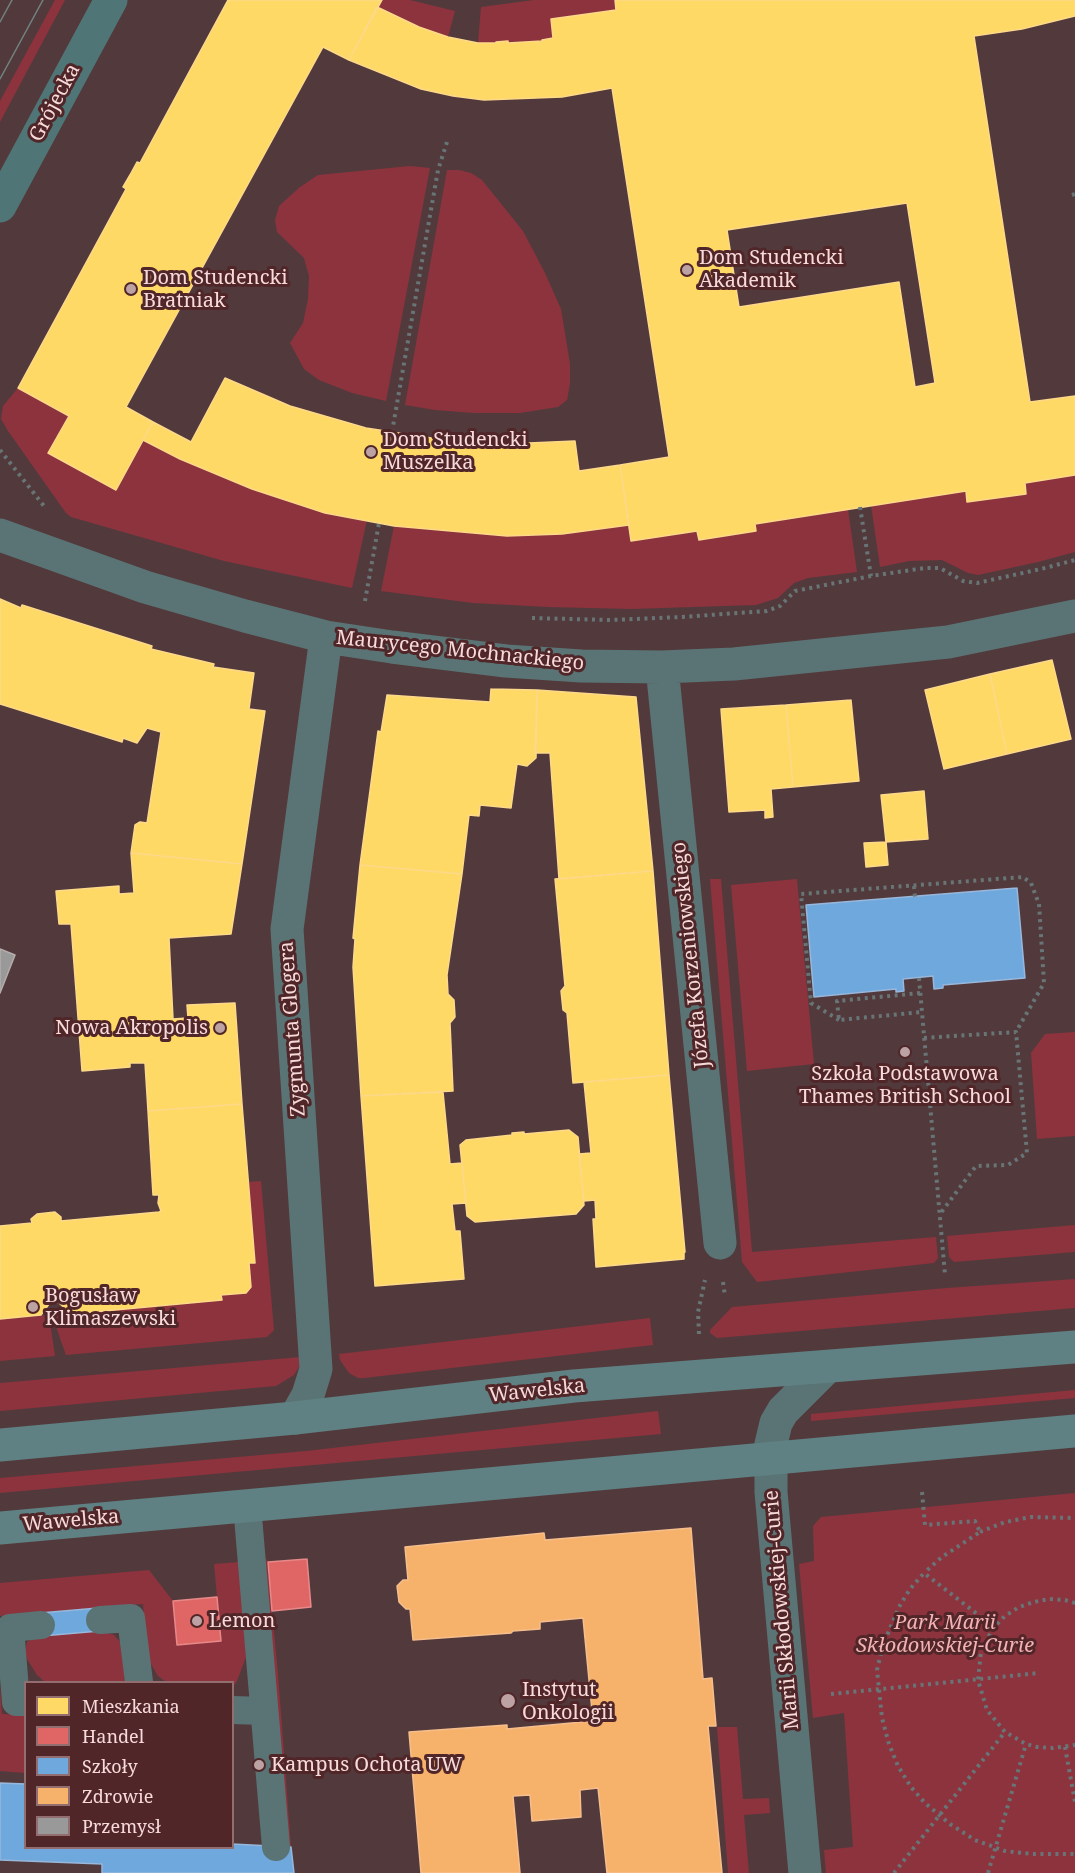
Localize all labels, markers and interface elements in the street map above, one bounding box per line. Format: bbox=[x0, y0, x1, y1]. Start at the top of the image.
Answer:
street label: Grójecka bbox=[25, 60, 85, 146]
place label: Dom Studencki Akademik bbox=[699, 246, 844, 293]
marker: Dom Studencki Akademik bbox=[680, 263, 694, 277]
place label: Dom Studencki Bratniak bbox=[143, 266, 288, 313]
marker: Dom Studencki Bratniak bbox=[124, 282, 138, 296]
place label: Dom Studencki Muszelka bbox=[383, 428, 528, 475]
marker: Dom Studencki Muszelka bbox=[364, 445, 378, 459]
street label: Maurycego Mochnackiego bbox=[335, 626, 585, 676]
street label: Józefa Korzeniowskiego bbox=[667, 841, 715, 1069]
street label: Zygmunta Glogera bbox=[275, 941, 311, 1117]
place label: Nowa Akropolis bbox=[55, 1016, 208, 1040]
marker: Nowa Akropolis bbox=[213, 1021, 227, 1035]
marker: Szkoła Podstawowa Thames British School bbox=[898, 1045, 912, 1059]
place label: Szkoła Podstawowa Thames British School bbox=[799, 1062, 1011, 1109]
place label: Bogusław Klimaszewski bbox=[45, 1284, 176, 1331]
marker: Bogusław Klimaszewski bbox=[26, 1300, 40, 1314]
street label: Wawelska bbox=[488, 1374, 586, 1408]
street label: Marii Skłodowskiej-Curie bbox=[760, 1489, 804, 1731]
street label: Wawelska bbox=[22, 1505, 120, 1537]
place label: Lemon bbox=[209, 1609, 275, 1633]
park label: Park Marii Skłodowskiej-Curie bbox=[856, 1611, 1034, 1658]
marker: Lemon bbox=[190, 1614, 204, 1628]
place label: Instytut Onkologii bbox=[522, 1678, 614, 1725]
legend bbox=[24, 1681, 234, 1849]
marker: Instytut Onkologii bbox=[499, 1692, 517, 1710]
text: Mieszkania bbox=[82, 1694, 180, 1718]
text: Handel bbox=[82, 1724, 144, 1748]
place label: Kampus Ochota UW bbox=[271, 1753, 462, 1777]
text: Szkoły bbox=[82, 1754, 138, 1778]
marker: Kampus Ochota UW bbox=[252, 1758, 266, 1772]
text: Zdrowie bbox=[82, 1784, 153, 1808]
text: Przemysł bbox=[82, 1814, 161, 1838]

